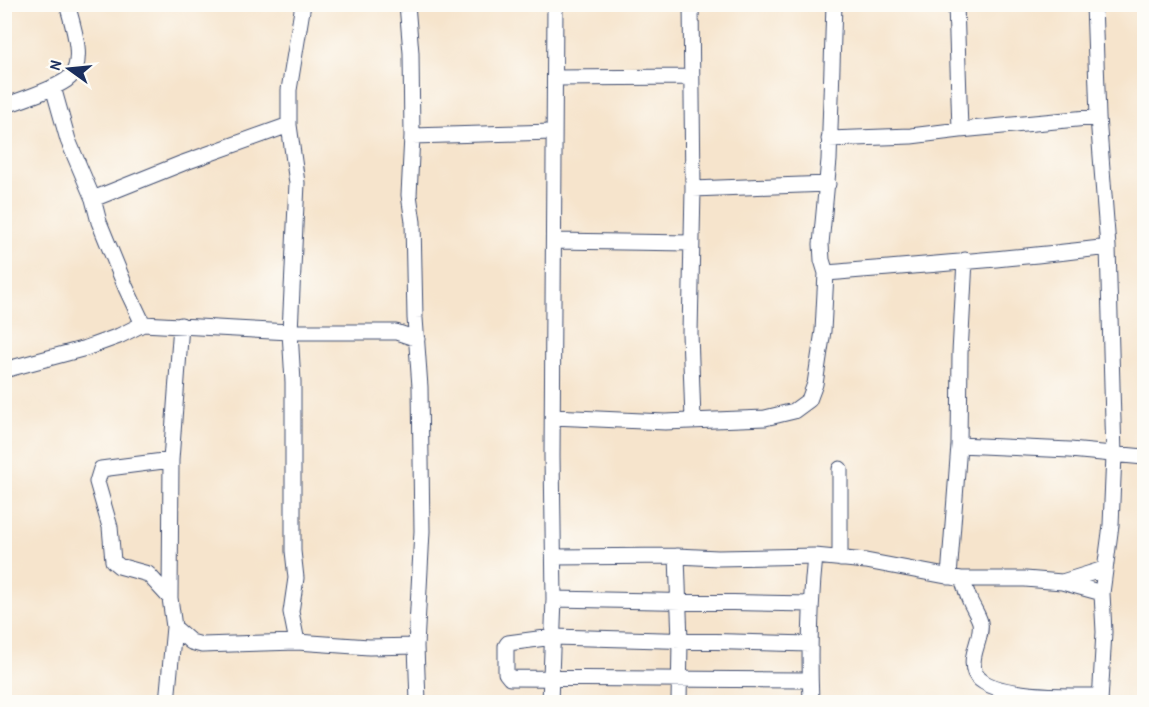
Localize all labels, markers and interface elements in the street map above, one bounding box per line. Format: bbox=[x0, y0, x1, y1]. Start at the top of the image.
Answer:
north arrow bbox=[39, 39, 99, 99]
text: N bbox=[43, 58, 66, 72]

